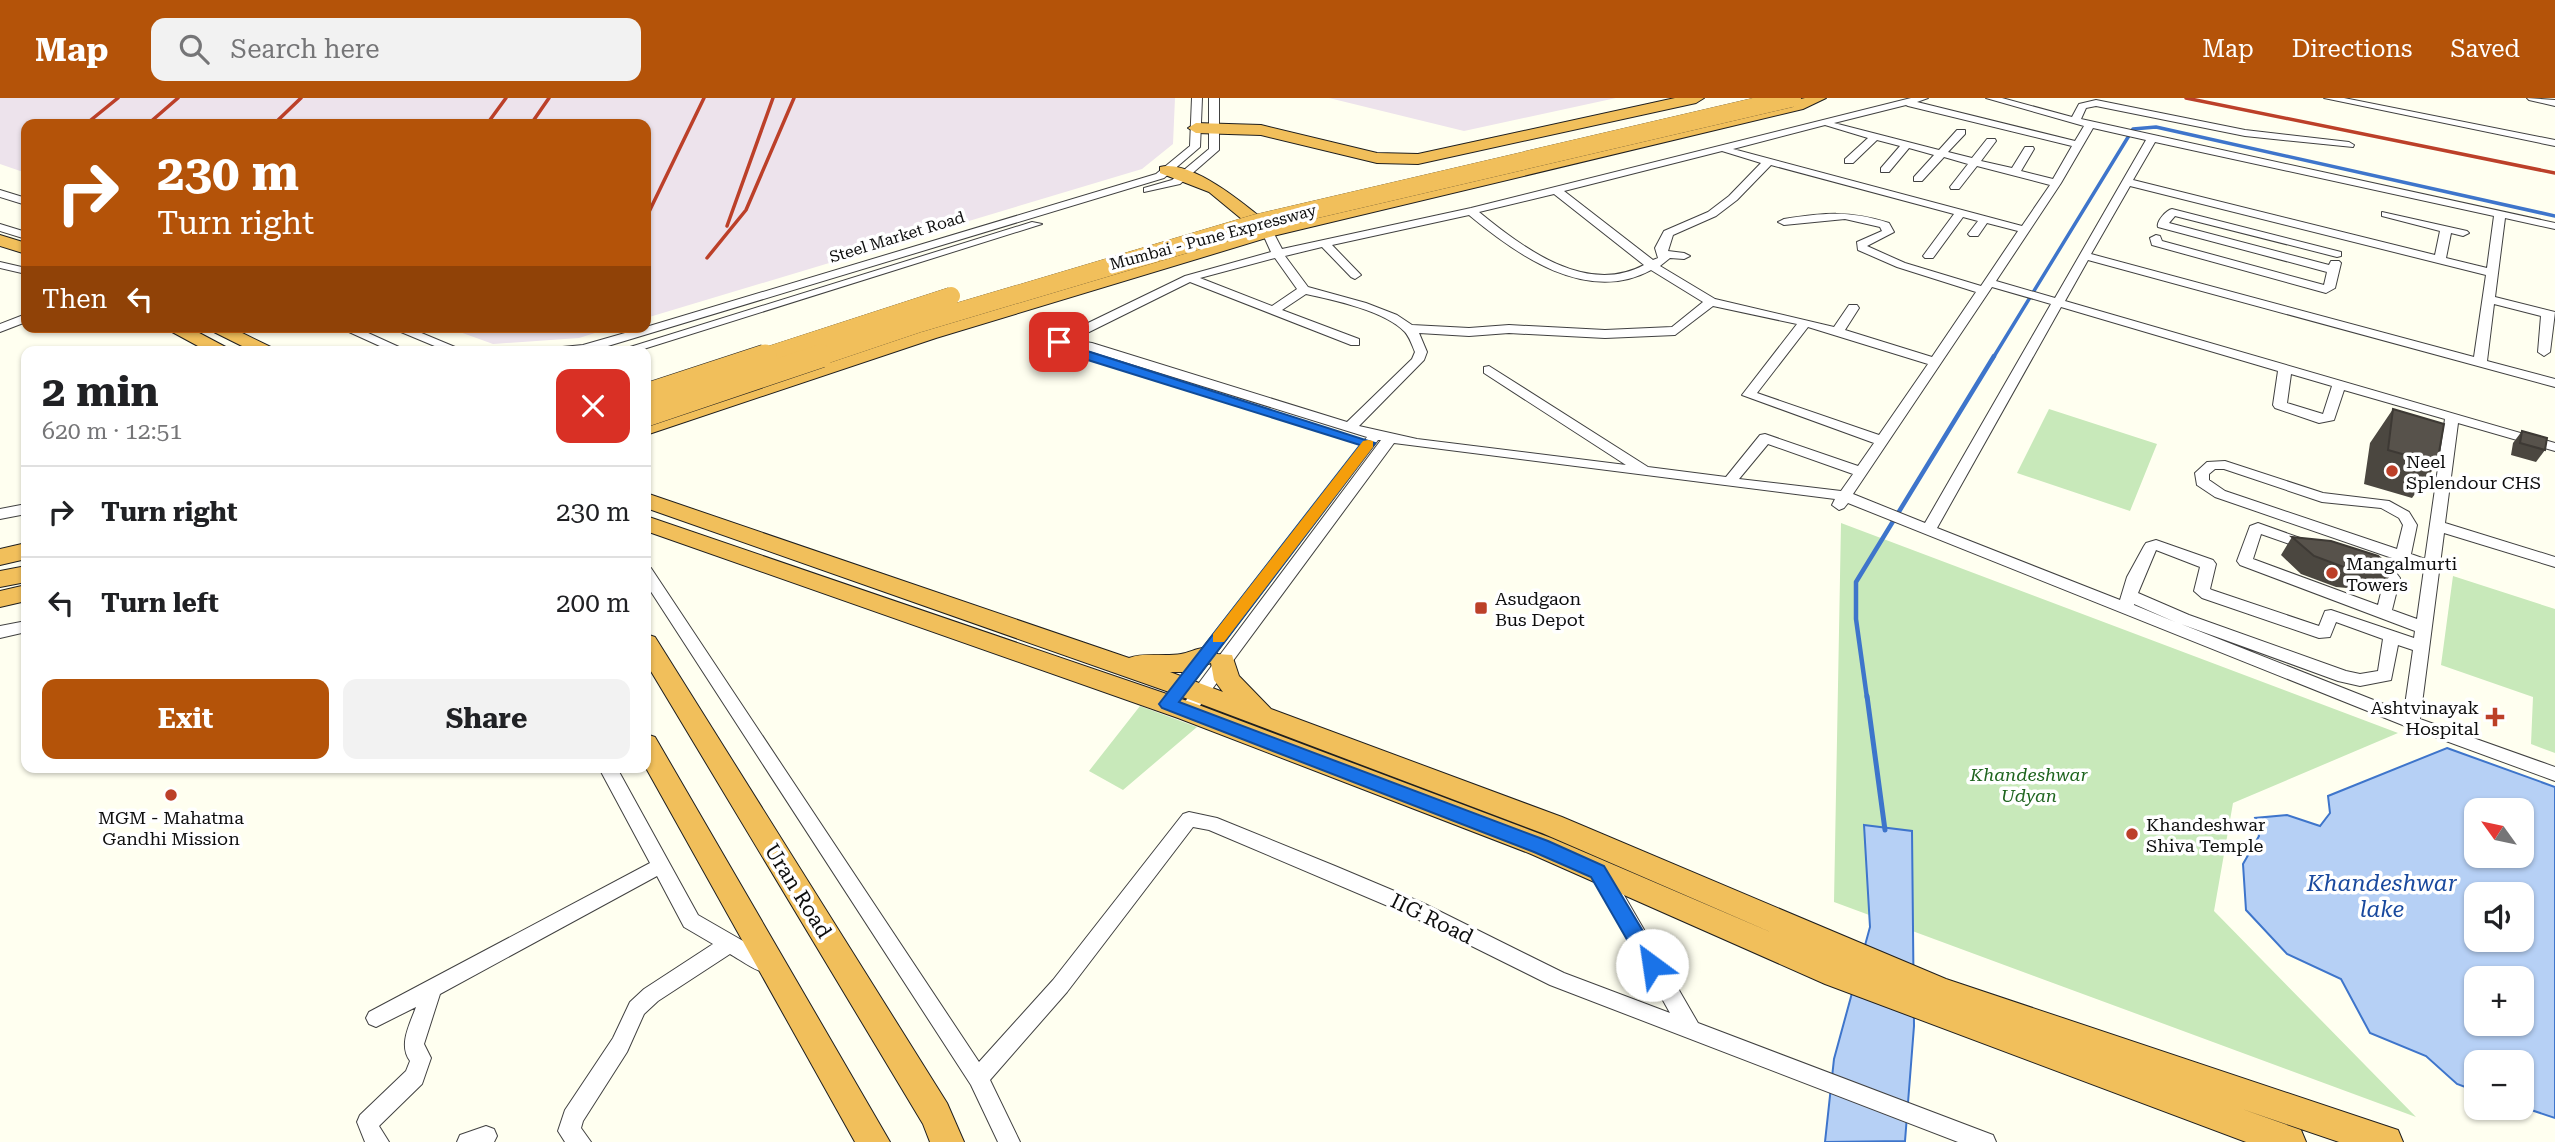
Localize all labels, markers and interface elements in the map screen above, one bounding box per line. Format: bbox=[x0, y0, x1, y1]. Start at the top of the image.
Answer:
search box bbox=[151, 18, 641, 81]
text: Map bbox=[35, 30, 109, 69]
icon: search bbox=[175, 30, 213, 68]
text: Search here bbox=[231, 34, 380, 64]
text: Map bbox=[2202, 35, 2254, 63]
text: Directions bbox=[2292, 35, 2412, 63]
text: Saved bbox=[2450, 35, 2520, 63]
text: 230 m bbox=[157, 145, 299, 202]
icon: right bbox=[42, 147, 133, 238]
street label: Mumbai - Pune Expressway bbox=[1108, 200, 1319, 274]
text: Turn right bbox=[157, 204, 314, 242]
street label: Steel Market Road bbox=[827, 207, 967, 267]
icon: left bbox=[121, 280, 159, 318]
text: Then bbox=[42, 284, 107, 314]
pin bbox=[1029, 312, 1089, 372]
icon: arrive bbox=[1040, 323, 1078, 361]
text: 2 min bbox=[42, 367, 159, 416]
button: close bbox=[556, 369, 630, 443]
text: 620 m · 12:51 bbox=[42, 418, 182, 445]
place label: Neel Splendour CHS bbox=[2406, 451, 2541, 493]
marker: Neel Splendour CHS bbox=[2384, 463, 2400, 479]
icon: right bbox=[42, 493, 80, 531]
text: Turn right bbox=[101, 497, 237, 527]
text: 230 m bbox=[556, 497, 630, 527]
place label: Mangalmurti Towers bbox=[2346, 553, 2457, 595]
marker: Mangalmurti Towers bbox=[2324, 565, 2340, 581]
icon: left bbox=[42, 584, 80, 622]
text: Turn left bbox=[101, 588, 219, 618]
text: 200 m bbox=[556, 588, 630, 618]
place label: Asudgaon Bus Depot bbox=[1495, 588, 1585, 630]
marker: Asudgaon Bus Depot bbox=[1473, 600, 1489, 616]
button: Exit bbox=[42, 679, 329, 759]
button: Share bbox=[343, 679, 630, 759]
place label: Ashtvinayak Hospital bbox=[2371, 697, 2479, 739]
marker: Ashtvinayak Hospital bbox=[2485, 707, 2505, 727]
park label: Khandeshwar Udyan bbox=[1969, 764, 2088, 806]
marker: MGM - Mahatma Gandhi Mission bbox=[163, 787, 179, 803]
north arrow bbox=[2464, 798, 2534, 868]
map controls bbox=[2464, 798, 2534, 1120]
place label: MGM - Mahatma Gandhi Mission bbox=[98, 807, 244, 849]
place label: Khandeshwar Shiva Temple bbox=[2146, 814, 2265, 856]
marker: Khandeshwar Shiva Temple bbox=[2124, 826, 2140, 842]
street label: Uran Road bbox=[760, 839, 837, 943]
water label: Khandeshwar lake bbox=[2306, 870, 2458, 923]
button: sound bbox=[2464, 882, 2534, 952]
street label: IIG Road bbox=[1387, 889, 1478, 950]
position arrow bbox=[1615, 928, 1689, 1002]
button: + bbox=[2464, 966, 2534, 1036]
button: − bbox=[2464, 1050, 2534, 1120]

